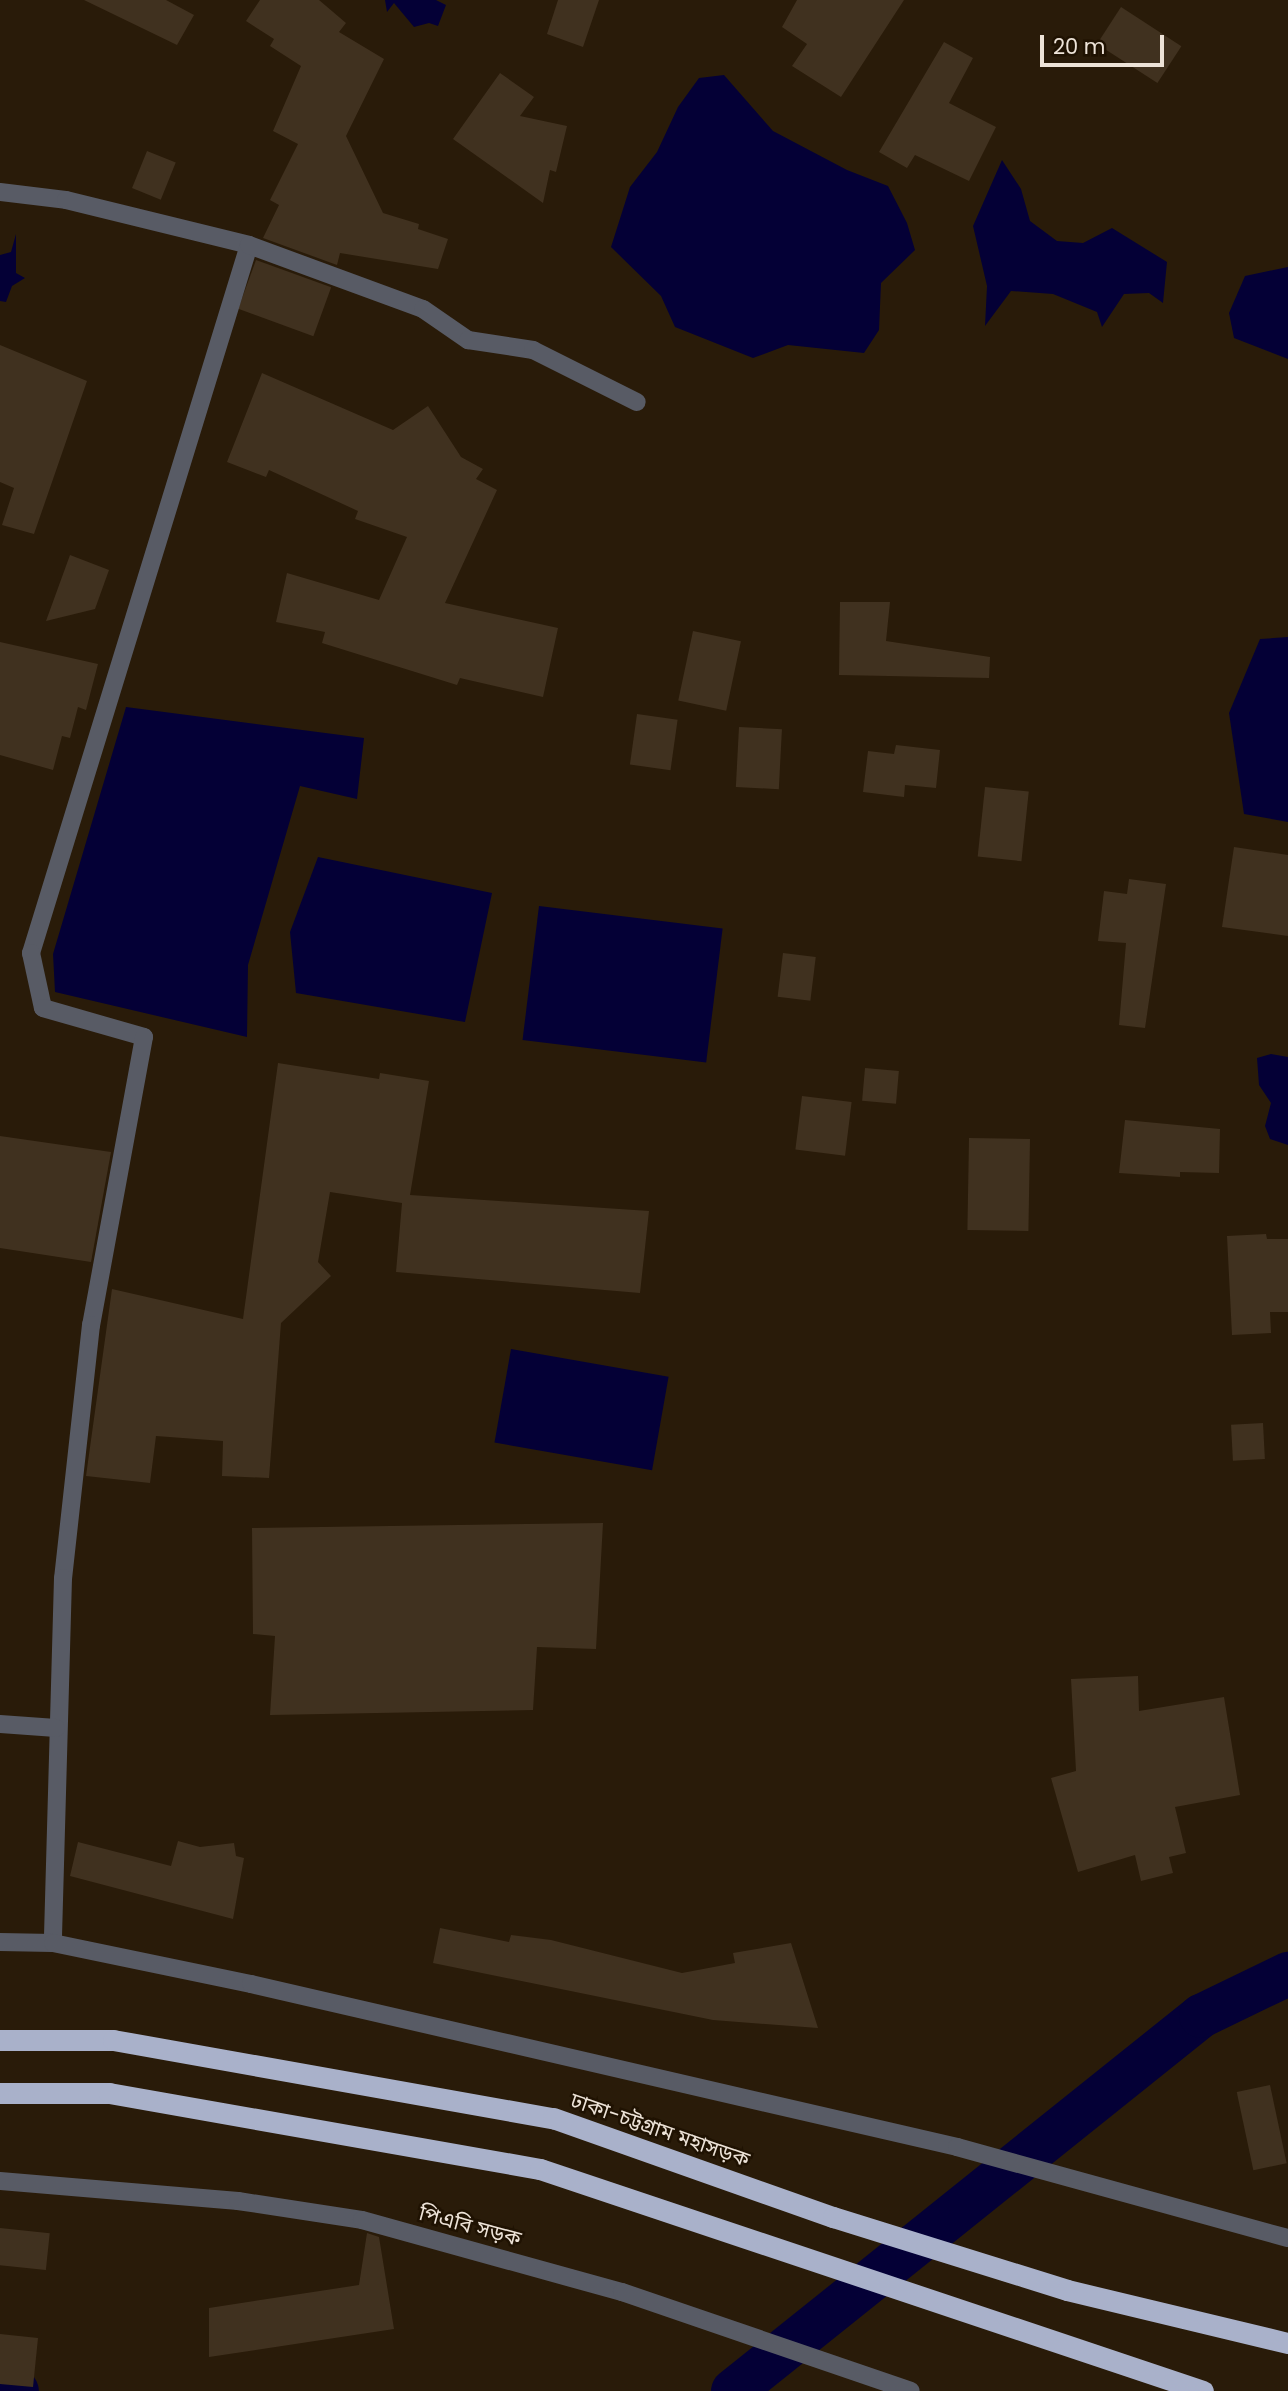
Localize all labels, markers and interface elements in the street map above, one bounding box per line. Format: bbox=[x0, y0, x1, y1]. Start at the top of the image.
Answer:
scale bar bbox=[1043, 21, 1167, 65]
text: 20 m bbox=[1053, 32, 1106, 61]
street label: ঢাকা-চট্টগ্রাম মহাসড়ক bbox=[567, 2088, 753, 2172]
street label: পিএবি সড়ক bbox=[416, 2200, 524, 2252]

